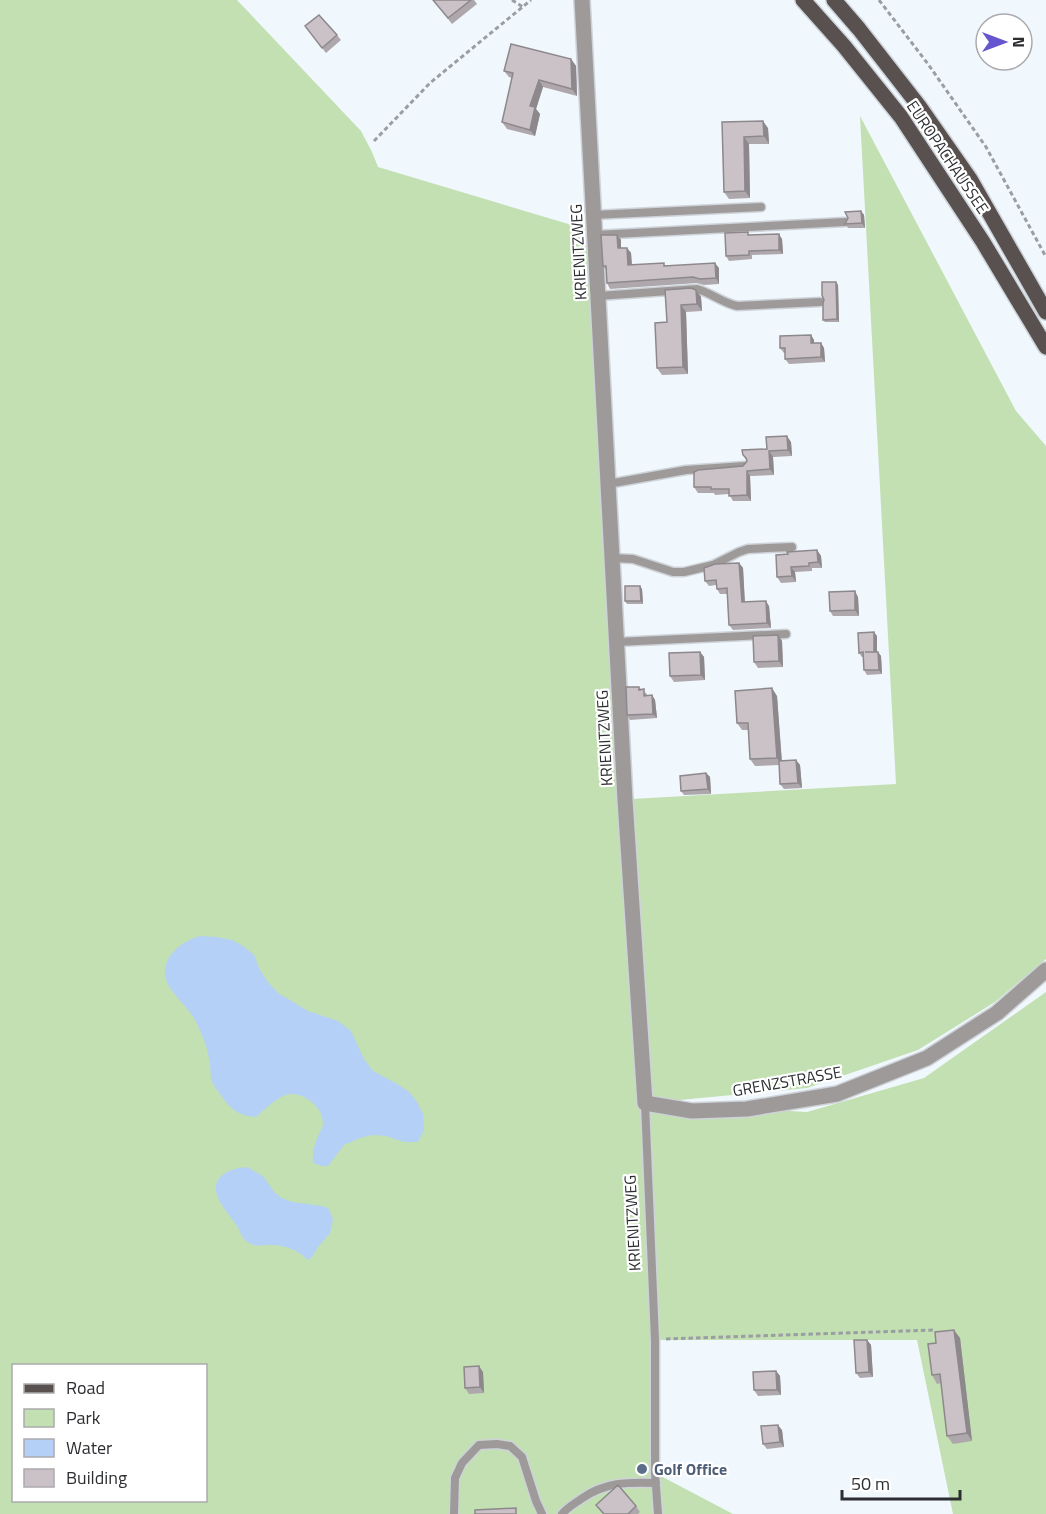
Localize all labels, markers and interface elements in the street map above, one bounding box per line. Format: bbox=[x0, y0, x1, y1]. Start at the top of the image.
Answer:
north arrow bbox=[974, 12, 1034, 72]
text: N bbox=[1007, 36, 1031, 48]
street label: EUROPACHAUSSEE bbox=[901, 95, 995, 219]
street label: KRIENITZWEG bbox=[563, 203, 593, 301]
street label: KRIENITZWEG bbox=[589, 689, 619, 787]
street label: GRENZSTRASSE bbox=[731, 1060, 844, 1102]
street label: KRIENITZWEG bbox=[617, 1174, 647, 1272]
legend bbox=[12, 1364, 207, 1502]
text: Road bbox=[66, 1374, 105, 1401]
text: Park bbox=[66, 1404, 101, 1431]
text: Water bbox=[66, 1434, 112, 1461]
place label: Golf Office bbox=[654, 1457, 727, 1481]
marker: Golf Office bbox=[635, 1462, 649, 1476]
scale bar bbox=[842, 1463, 960, 1501]
text: Building bbox=[66, 1464, 127, 1491]
text: 50 m bbox=[851, 1470, 890, 1497]

